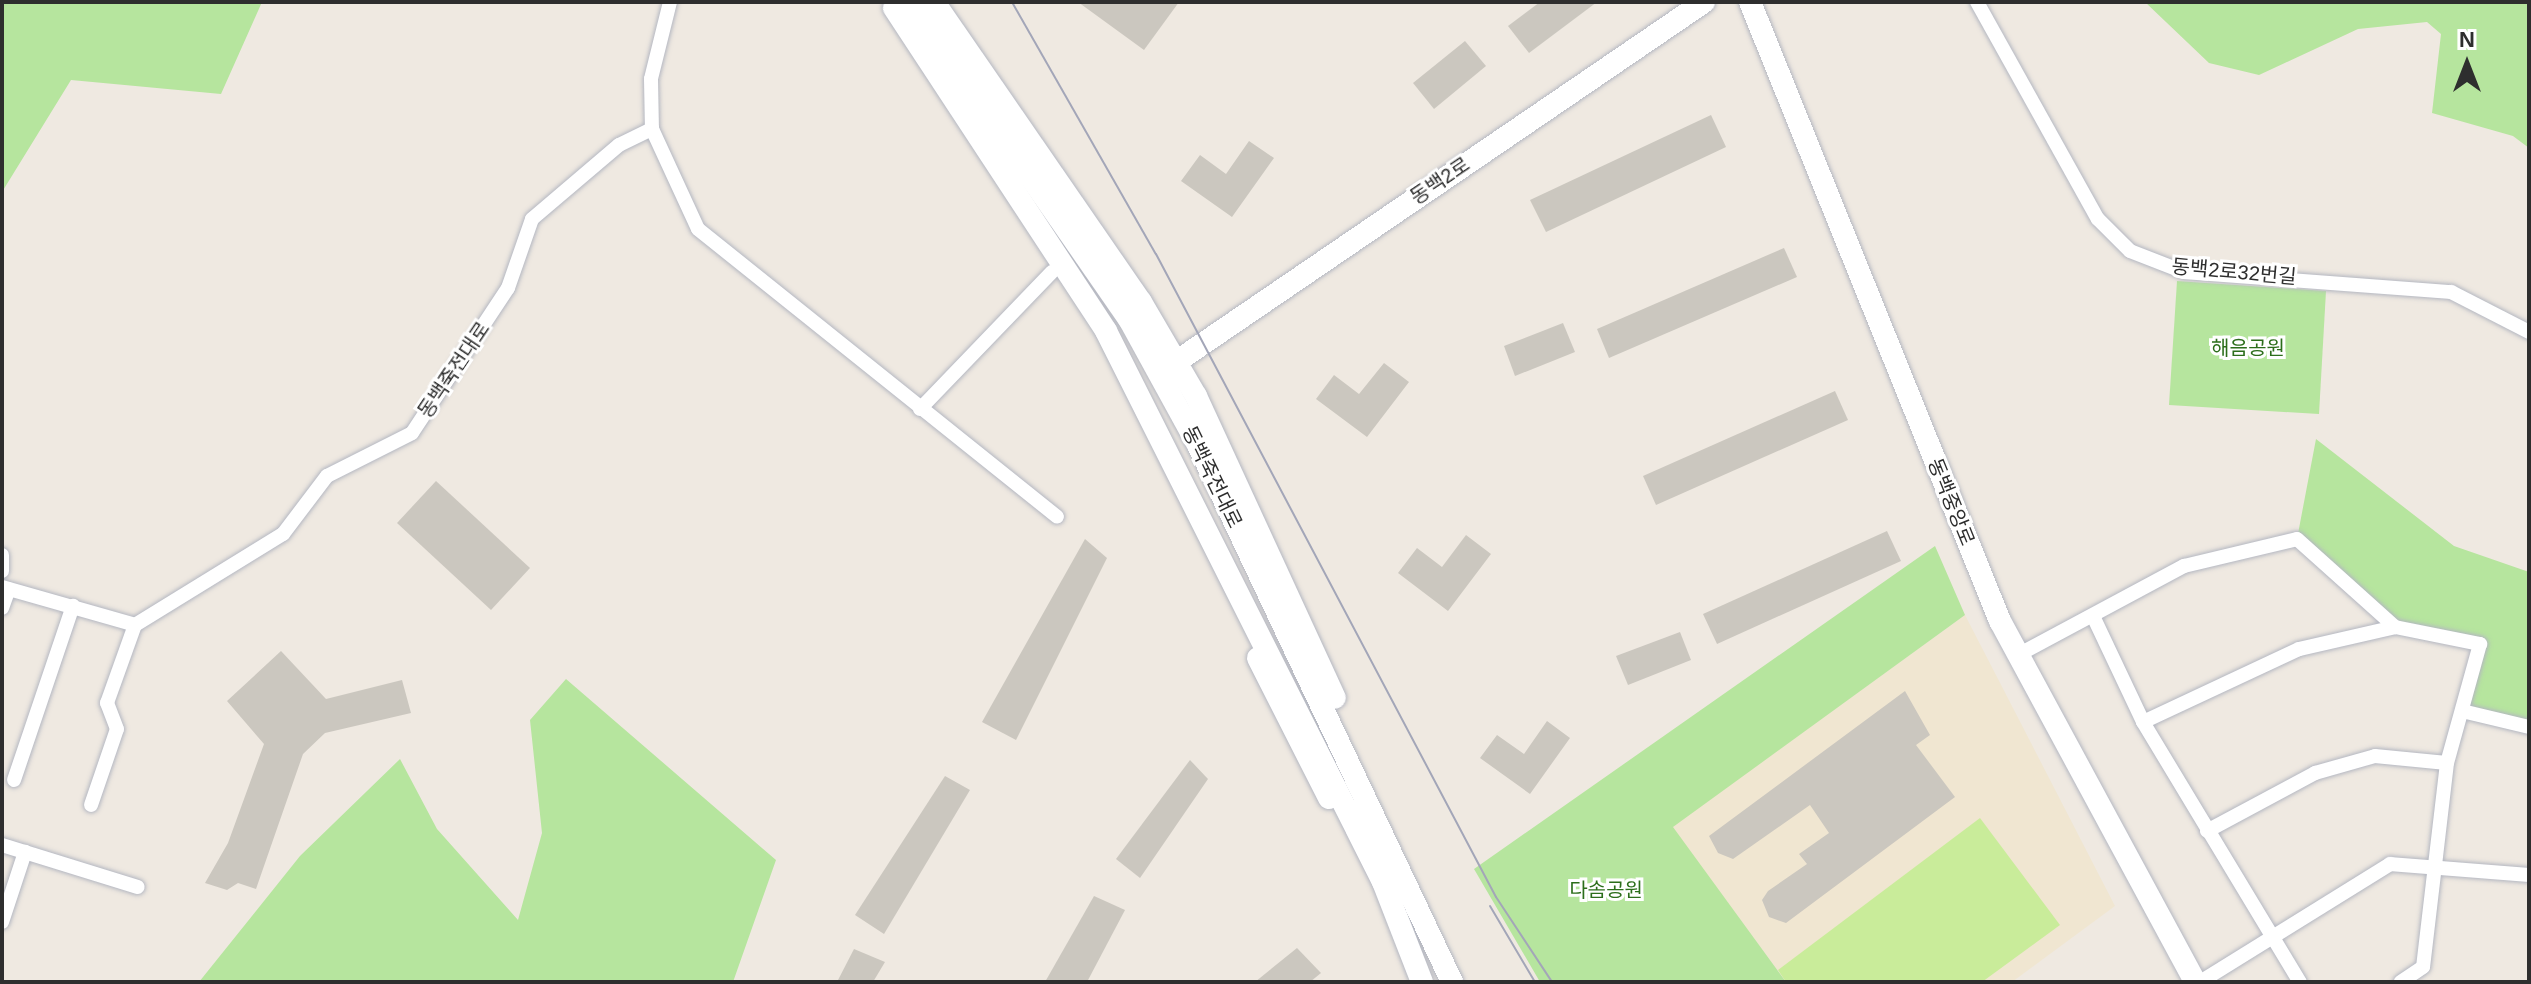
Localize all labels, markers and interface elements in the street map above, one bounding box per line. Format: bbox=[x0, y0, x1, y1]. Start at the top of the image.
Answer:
north arrow bbox=[2427, 24, 2507, 104]
text: N bbox=[2459, 27, 2475, 52]
street label: 동백2로 bbox=[1406, 153, 1474, 209]
street label: 동백2로32번길 bbox=[2171, 255, 2297, 289]
street label: 동백죽전대로 bbox=[413, 318, 495, 422]
park label: 해음공원 bbox=[2211, 336, 2285, 360]
street label: 동백죽전대로 bbox=[1177, 422, 1247, 532]
street label: 동백중앙로 bbox=[1923, 455, 1979, 549]
park label: 다솜공원 bbox=[1569, 878, 1643, 902]

